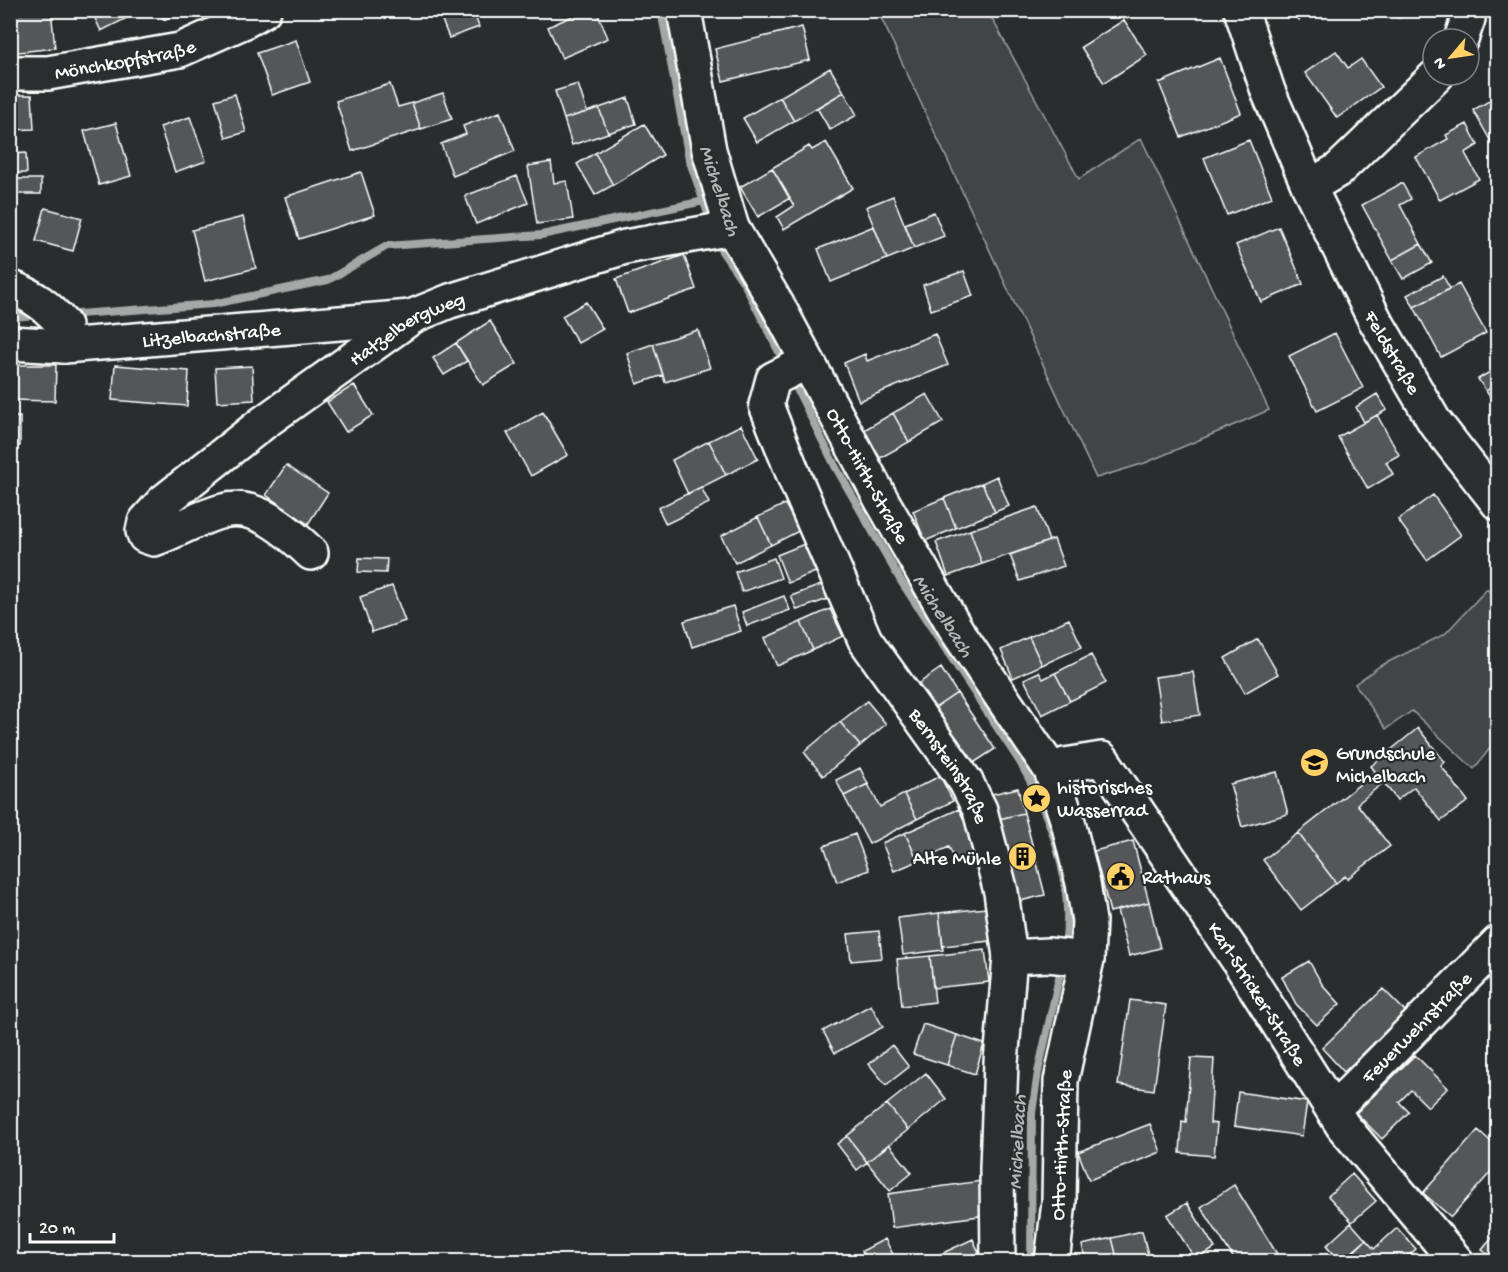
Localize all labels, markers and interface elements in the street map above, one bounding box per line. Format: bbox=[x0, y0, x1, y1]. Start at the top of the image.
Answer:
north arrow bbox=[1421, 27, 1481, 87]
street label: Mönchkopfstraße bbox=[53, 36, 201, 87]
text: N bbox=[1430, 53, 1452, 72]
water label: Michelbach bbox=[691, 142, 744, 240]
street label: Hatzelbergweg bbox=[346, 289, 468, 373]
street label: Feldstraße bbox=[1357, 307, 1424, 400]
street label: Litzelbachstraße bbox=[142, 320, 283, 354]
street label: Otto-Hirth-Straße bbox=[819, 405, 913, 549]
water label: Michelbach bbox=[905, 571, 978, 664]
street label: Bernsteinstraße bbox=[902, 704, 991, 827]
place label: Grundschule Michelbach bbox=[1336, 744, 1436, 790]
school or university icon: Grundschule Michelbach bbox=[1299, 747, 1331, 779]
place label: historisches Wasserrad bbox=[1057, 778, 1153, 824]
place icon: historisches Wasserrad bbox=[1020, 782, 1052, 814]
building icon: Alte Mühle bbox=[1006, 841, 1038, 873]
place label: Alte Mühle bbox=[913, 849, 1002, 872]
public building icon: Rathaus bbox=[1105, 860, 1137, 892]
place label: Rathaus bbox=[1142, 868, 1211, 891]
street label: Karl-Stricker-Straße bbox=[1201, 919, 1310, 1072]
street label: Feuerwehrstraße bbox=[1358, 968, 1479, 1090]
street label: Otto-Hirth-Straße bbox=[1048, 1068, 1079, 1221]
water label: Michelbach bbox=[1005, 1094, 1034, 1190]
scale bar bbox=[30, 1206, 114, 1244]
text: 20 m bbox=[39, 1219, 75, 1240]

